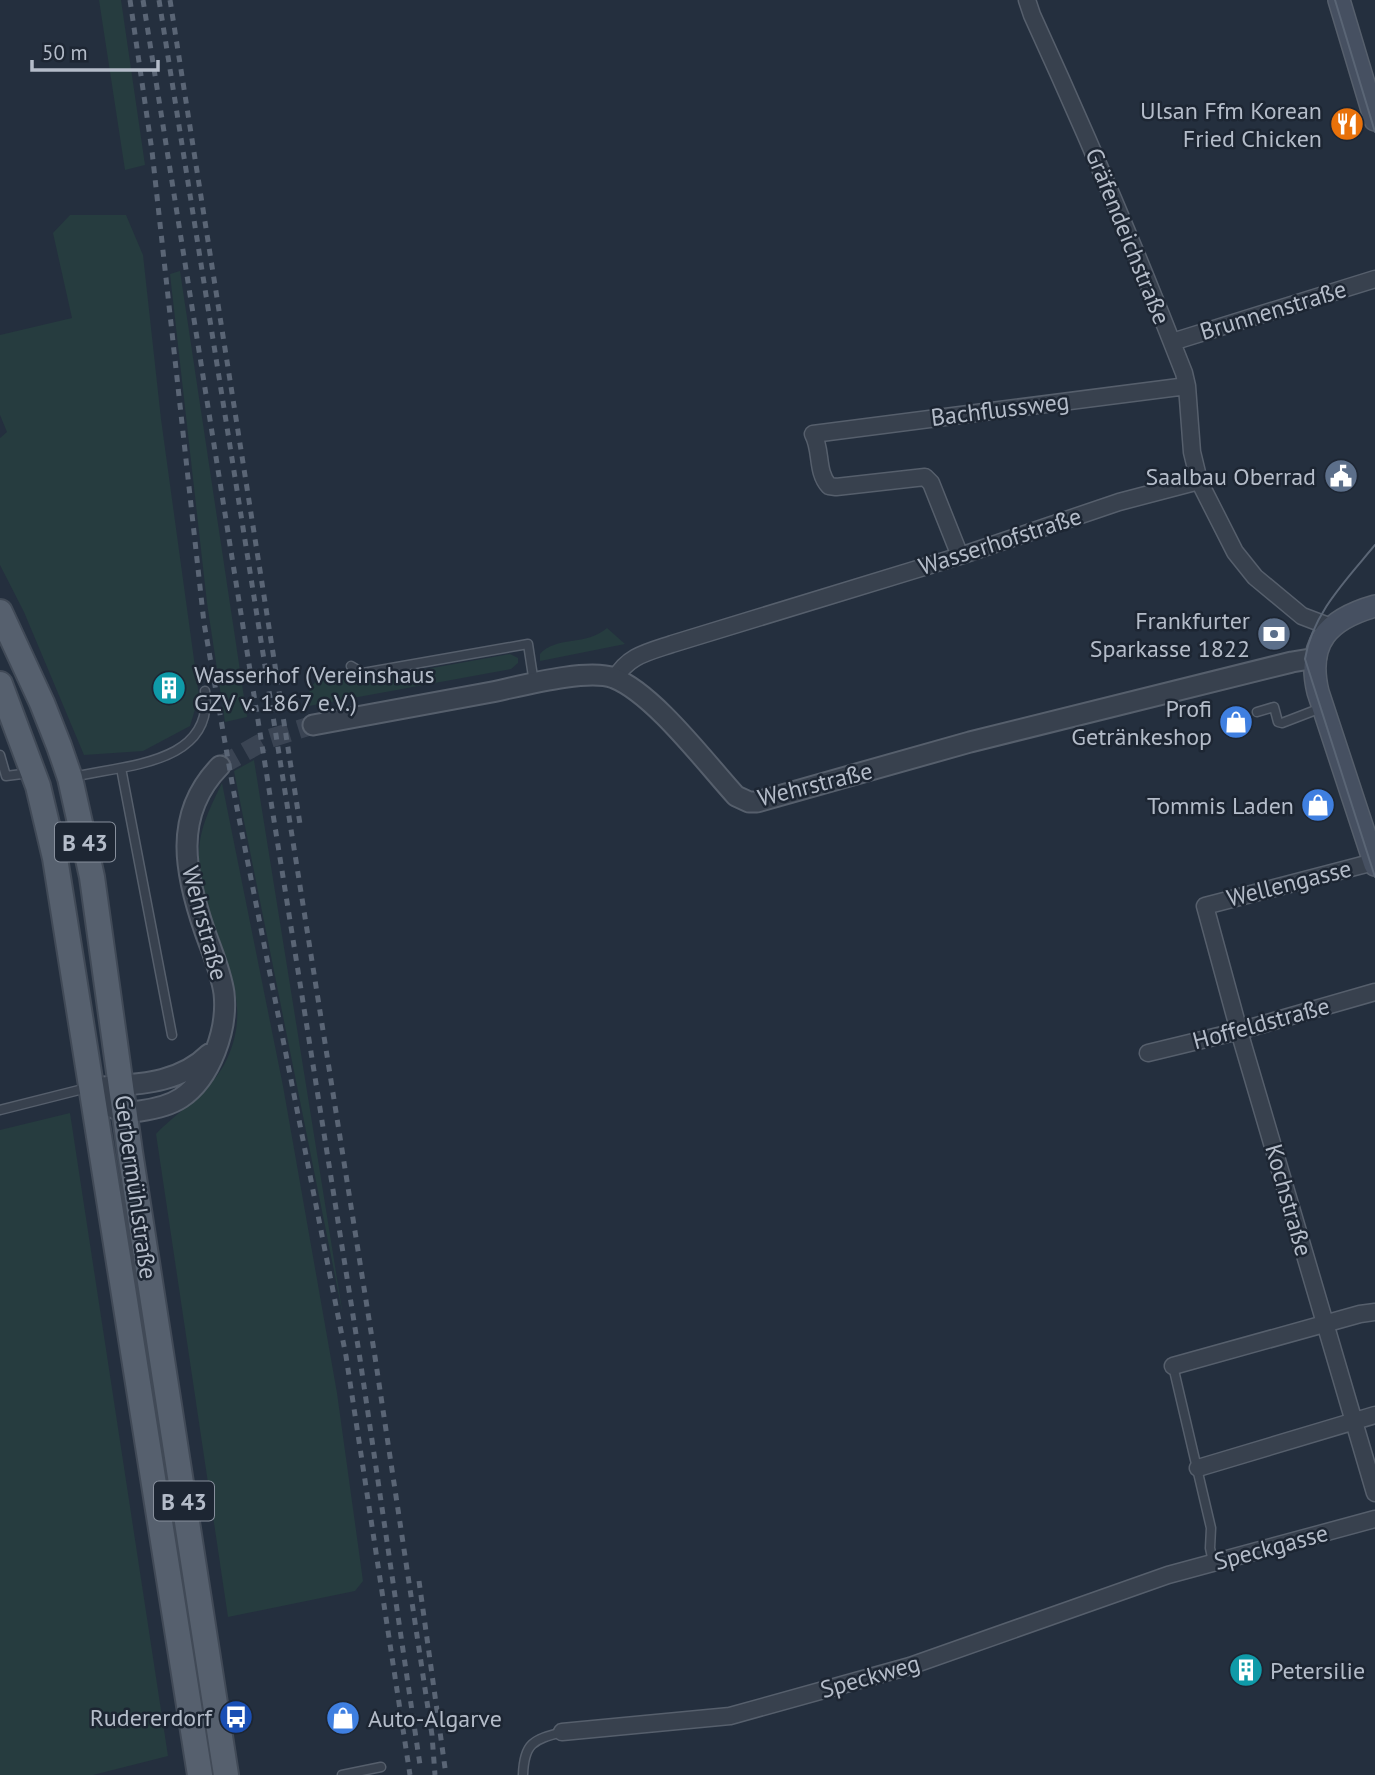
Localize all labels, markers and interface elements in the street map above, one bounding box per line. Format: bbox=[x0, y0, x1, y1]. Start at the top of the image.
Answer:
scale bar bbox=[32, 28, 158, 72]
text: 50 m bbox=[42, 39, 88, 66]
place label: Ulsan Ffm Korean Fried Chicken bbox=[1140, 95, 1322, 154]
restaurant icon: Ulsan Ffm Korean Fried Chicken bbox=[1328, 105, 1366, 143]
street label: Gräfendeichstraße bbox=[1078, 143, 1178, 329]
street label: Brunnenstraße bbox=[1196, 273, 1350, 347]
street label: Bachflussweg bbox=[929, 385, 1071, 433]
public building icon: Saalbau Oberrad bbox=[1322, 457, 1360, 495]
place label: Saalbau Oberrad bbox=[1146, 461, 1316, 492]
street label: Wasserhofstraße bbox=[915, 500, 1085, 582]
place label: Frankfurter Sparkasse 1822 bbox=[1090, 605, 1250, 664]
bank icon: Frankfurter Sparkasse 1822 bbox=[1255, 615, 1293, 653]
place label: Wasserhof (Vereinshaus GZV v. 1867 e.V.) bbox=[194, 659, 435, 718]
building icon: Wasserhof (Vereinshaus GZV v. 1867 e.V.) bbox=[150, 669, 188, 707]
place label: Profi Getränkeshop bbox=[1071, 693, 1212, 752]
shop icon: Profi Getränkeshop bbox=[1217, 703, 1255, 741]
street label: Wehrstraße bbox=[754, 755, 876, 813]
shop icon: Tommis Laden bbox=[1299, 786, 1337, 824]
place label: Tommis Laden bbox=[1147, 790, 1294, 821]
road number: B 43 bbox=[55, 822, 115, 862]
street label: Wellengasse bbox=[1223, 853, 1355, 913]
street label: Wehrstraße bbox=[175, 862, 235, 984]
street label: Hoffeldstraße bbox=[1189, 990, 1333, 1056]
street label: Gerbermühlstraße bbox=[108, 1093, 164, 1281]
street label: Kochstraße bbox=[1258, 1140, 1320, 1260]
road number: B 43 bbox=[154, 1482, 214, 1520]
street label: Speckgasse bbox=[1211, 1517, 1331, 1577]
street label: Speckweg bbox=[817, 1647, 923, 1705]
building icon: Petersilie bbox=[1227, 1651, 1265, 1689]
place label: Petersilie bbox=[1270, 1655, 1365, 1686]
bus stop icon: Rudererdorf bbox=[217, 1698, 255, 1736]
shop icon: Auto-Algarve bbox=[324, 1699, 362, 1737]
place label: Rudererdorf bbox=[90, 1702, 213, 1733]
place label: Auto-Algarve bbox=[368, 1703, 502, 1734]

